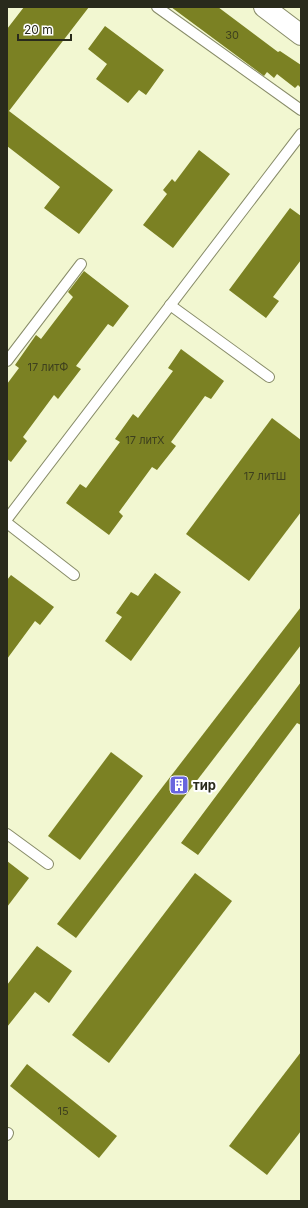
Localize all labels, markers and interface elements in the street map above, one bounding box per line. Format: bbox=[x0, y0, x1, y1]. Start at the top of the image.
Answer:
scale bar bbox=[18, 16, 71, 42]
text: 20 m bbox=[24, 22, 53, 37]
house number: 30 bbox=[225, 28, 239, 42]
house number: 17 литФ bbox=[28, 360, 68, 374]
house number: 17 литХ bbox=[125, 433, 165, 447]
house number: 17 литШ bbox=[244, 469, 286, 483]
building icon: тир bbox=[168, 774, 190, 796]
place label: тир bbox=[193, 777, 216, 793]
house number: 15 bbox=[57, 1104, 69, 1118]

